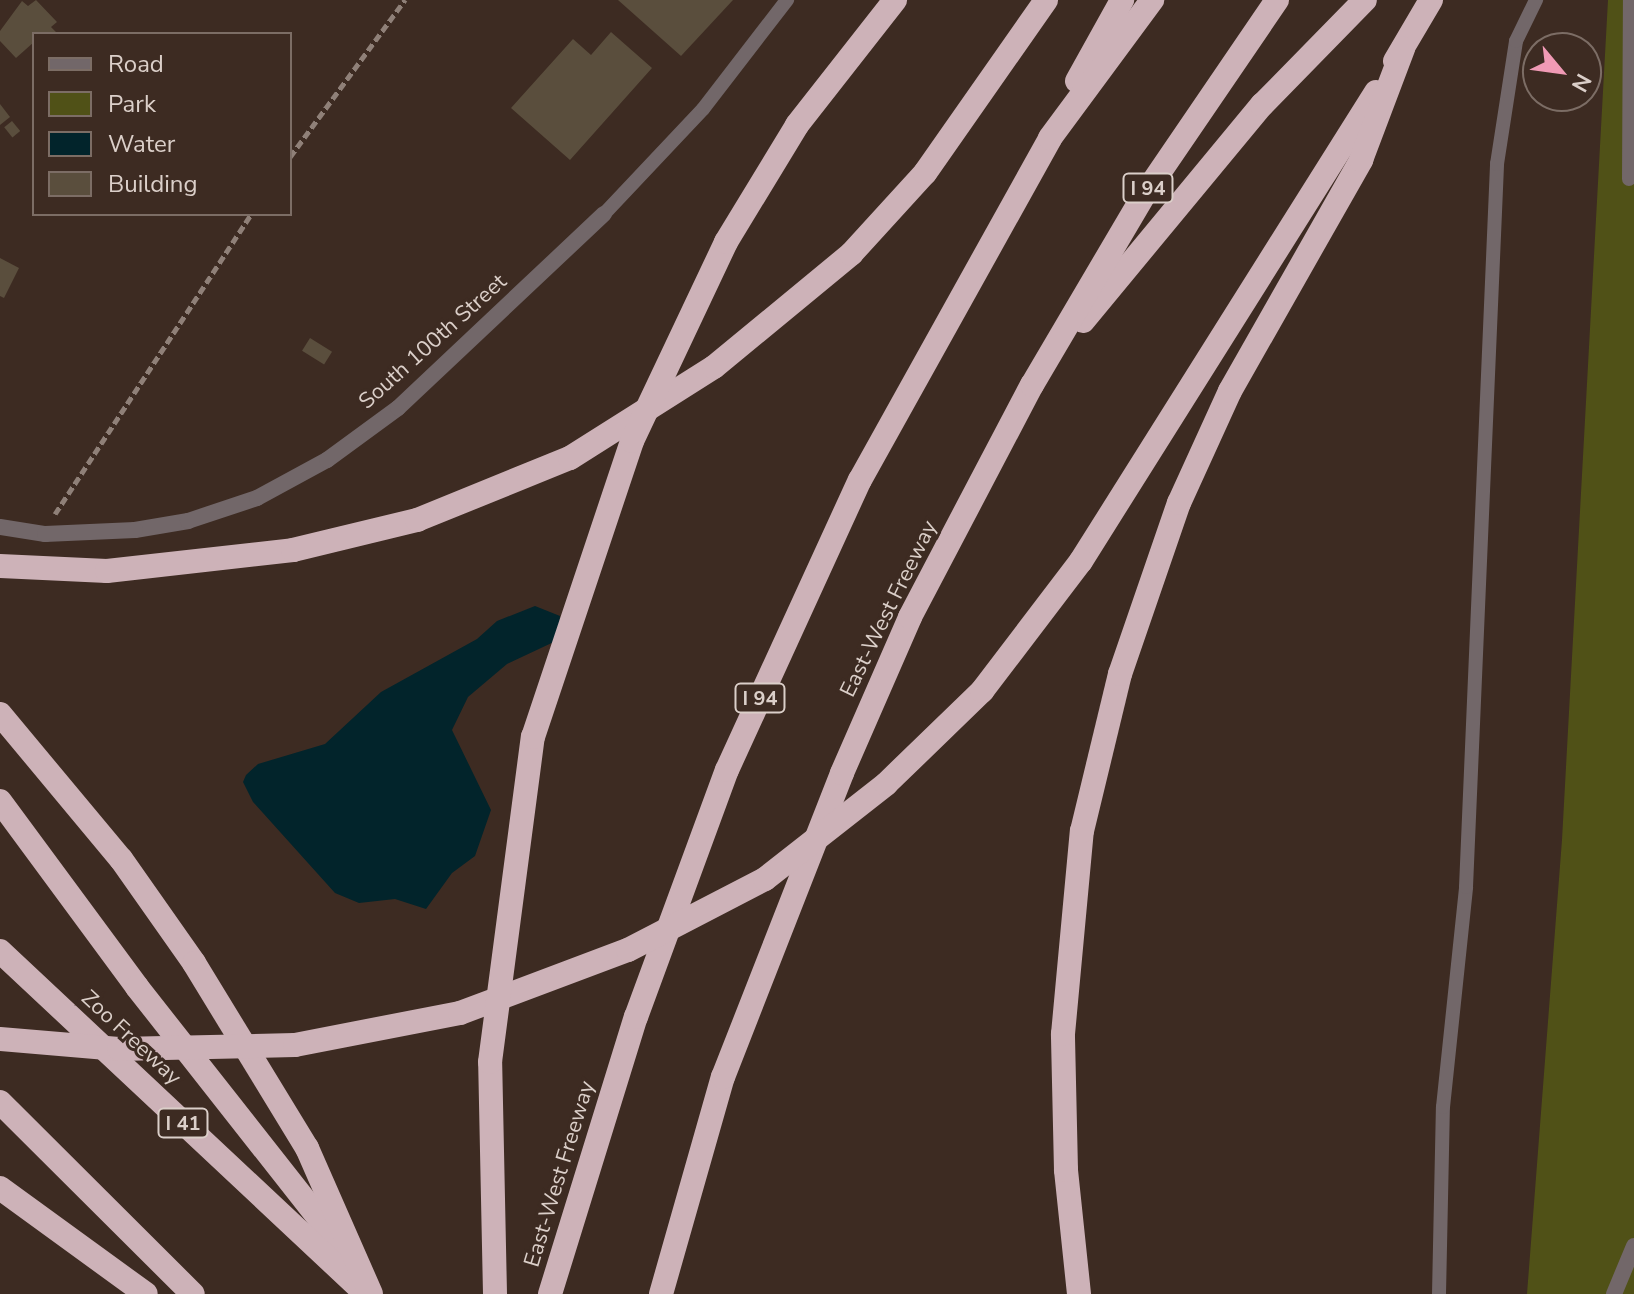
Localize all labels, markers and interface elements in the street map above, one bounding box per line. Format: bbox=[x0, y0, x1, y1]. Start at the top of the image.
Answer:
legend bbox=[32, 32, 292, 216]
north arrow bbox=[1522, 32, 1602, 112]
text: Road bbox=[108, 48, 164, 80]
text: N bbox=[1564, 68, 1598, 97]
text: Park bbox=[108, 88, 156, 120]
text: Water bbox=[108, 128, 175, 160]
text: Building bbox=[108, 168, 198, 200]
road number: I 94 bbox=[1122, 172, 1174, 204]
street label: South 100th Street bbox=[354, 269, 512, 415]
street label: East-West Freeway bbox=[835, 516, 943, 702]
road number: I 94 bbox=[734, 682, 786, 714]
street label: Zoo Freeway bbox=[76, 985, 186, 1091]
street label: East-West Freeway bbox=[519, 1078, 601, 1270]
road number: I 41 bbox=[157, 1107, 209, 1139]

